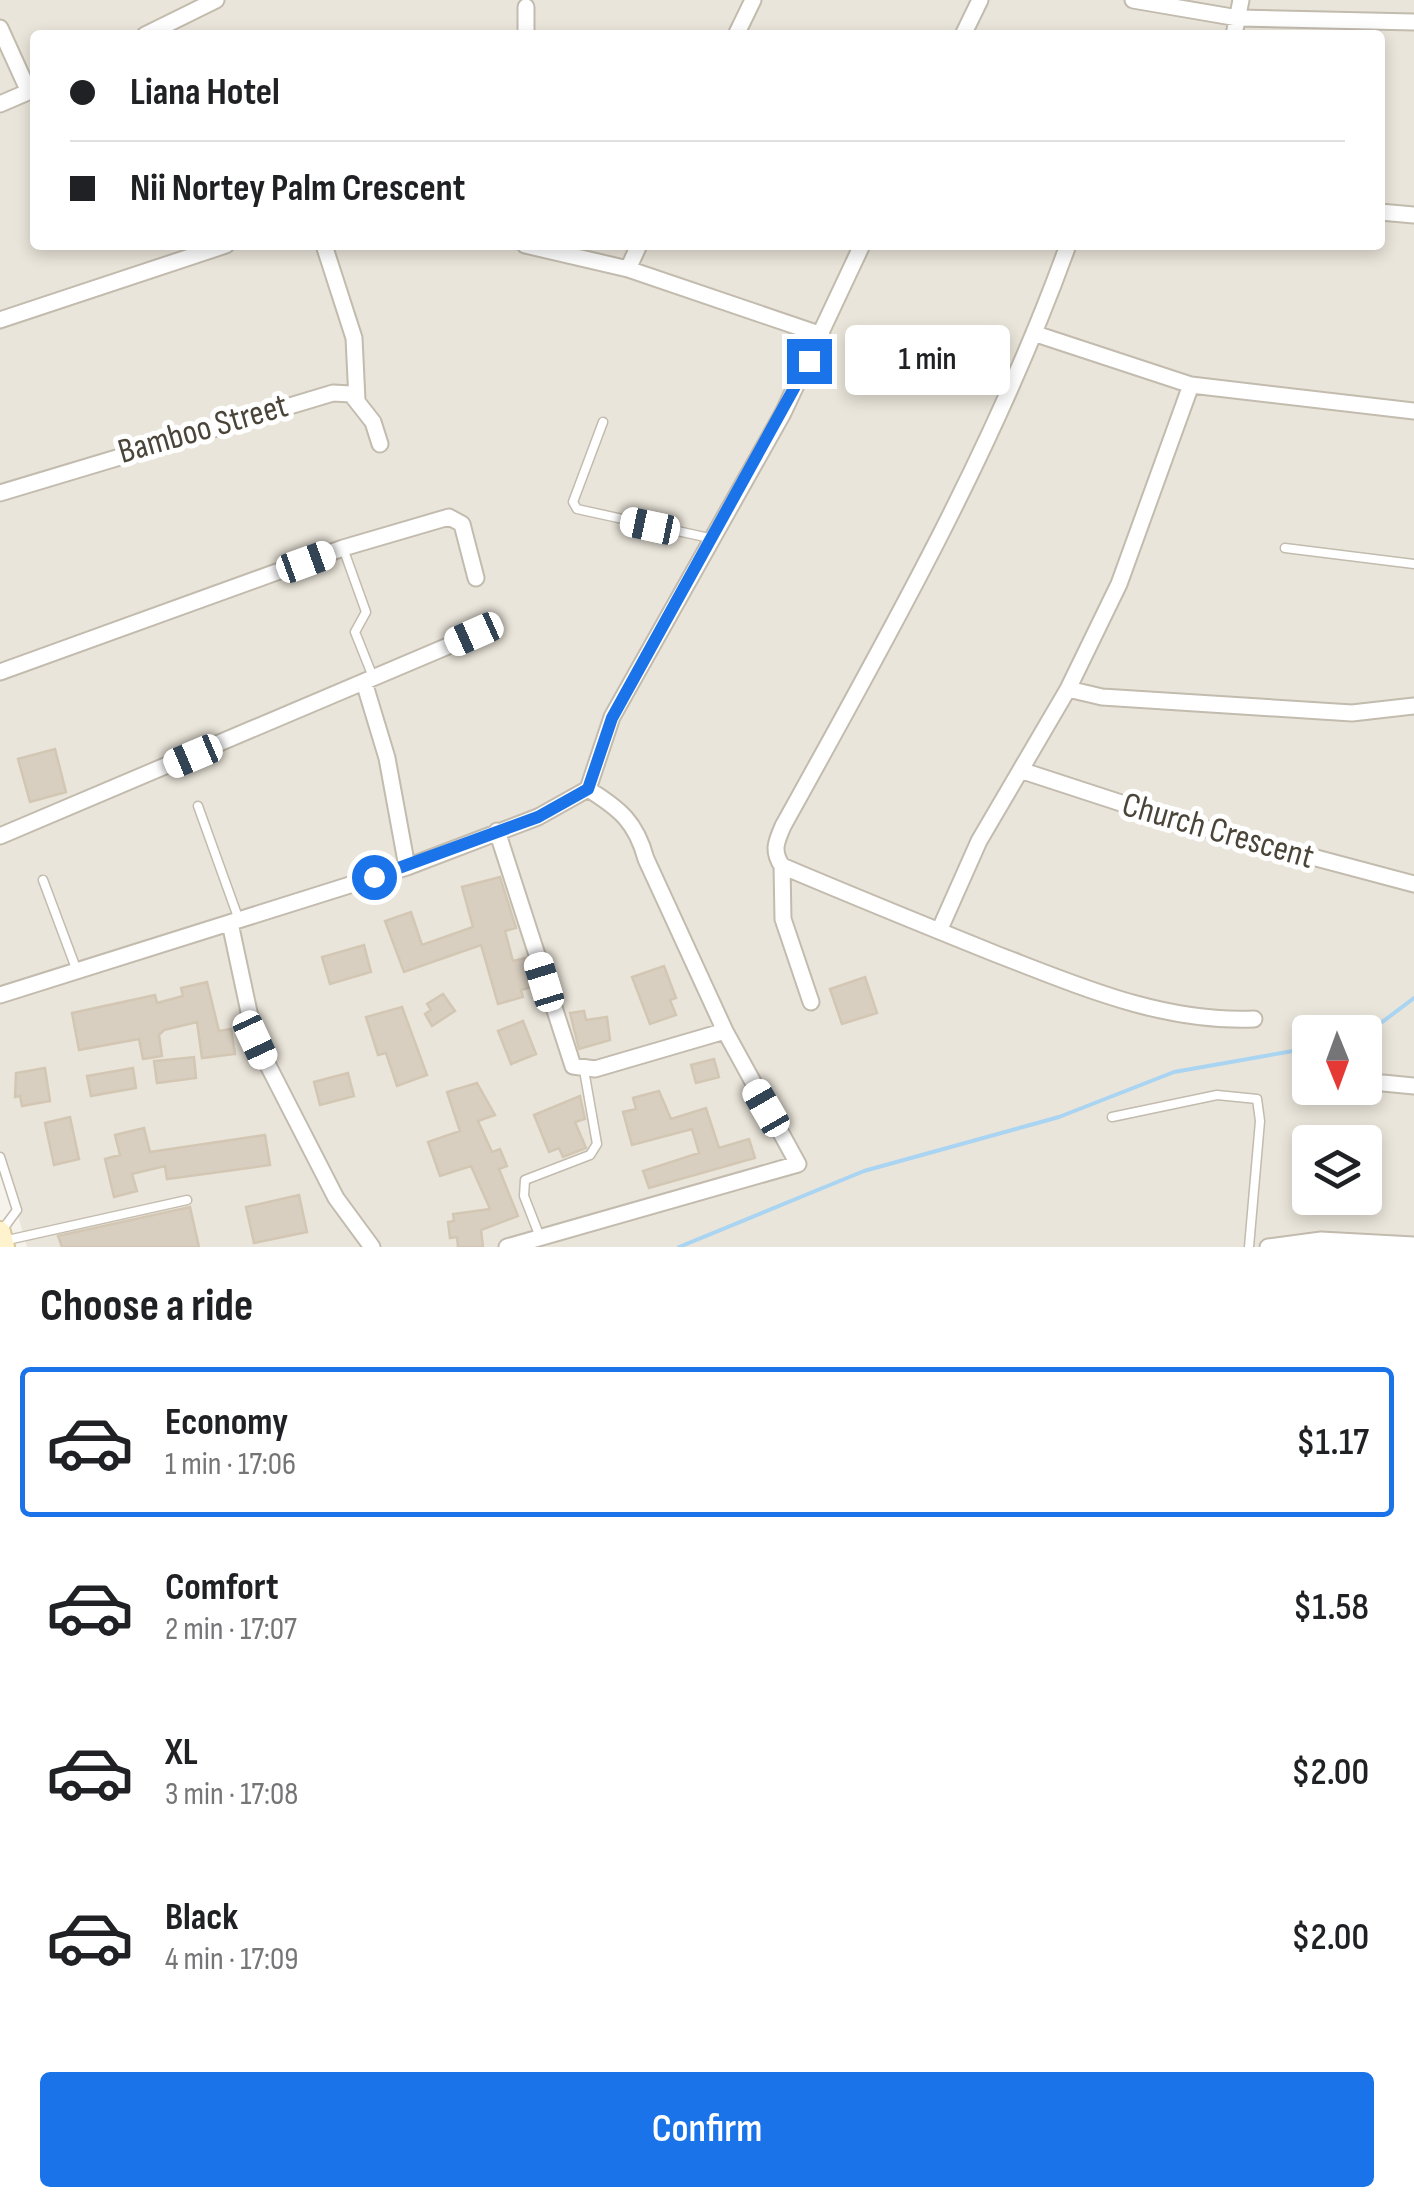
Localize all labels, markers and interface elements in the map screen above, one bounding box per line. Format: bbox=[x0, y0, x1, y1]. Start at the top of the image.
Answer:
text: Liana Hotel bbox=[130, 70, 280, 115]
text: Nii Nortey Palm Crescent bbox=[130, 166, 465, 211]
callout: 1 min bbox=[844, 326, 1009, 396]
route end bbox=[787, 339, 832, 384]
text: 1 min bbox=[898, 340, 957, 379]
street label: Bamboo Street bbox=[113, 384, 293, 474]
car bbox=[618, 505, 682, 547]
car bbox=[273, 538, 339, 586]
car bbox=[440, 608, 508, 660]
car bbox=[160, 730, 226, 782]
street label: Church Crescent bbox=[1117, 783, 1319, 879]
route start bbox=[352, 855, 397, 900]
car bbox=[521, 949, 567, 1015]
car bbox=[229, 1006, 281, 1074]
north arrow bbox=[1292, 1015, 1382, 1105]
map controls bbox=[1292, 1015, 1382, 1215]
car bbox=[738, 1075, 794, 1141]
button: layers bbox=[1292, 1125, 1382, 1215]
text: Choose a ride bbox=[40, 1279, 253, 1334]
icon: car bbox=[45, 1397, 135, 1487]
text: Economy bbox=[165, 1400, 288, 1445]
text: $1.17 bbox=[1296, 1420, 1369, 1465]
text: 1 min · 17:06 bbox=[165, 1445, 296, 1484]
icon: car bbox=[45, 1562, 135, 1652]
text: Comfort bbox=[165, 1565, 279, 1610]
text: $1.58 bbox=[1293, 1585, 1369, 1630]
text: 2 min · 17:07 bbox=[165, 1610, 297, 1649]
icon: car bbox=[45, 1727, 135, 1817]
text: XL bbox=[165, 1730, 198, 1775]
text: $2.00 bbox=[1291, 1750, 1369, 1795]
text: 3 min · 17:08 bbox=[165, 1775, 298, 1814]
icon: car bbox=[45, 1892, 135, 1982]
text: Black bbox=[165, 1895, 238, 1940]
text: $2.00 bbox=[1291, 1915, 1369, 1960]
text: 4 min · 17:09 bbox=[165, 1940, 298, 1979]
button: Confirm bbox=[40, 2072, 1374, 2187]

